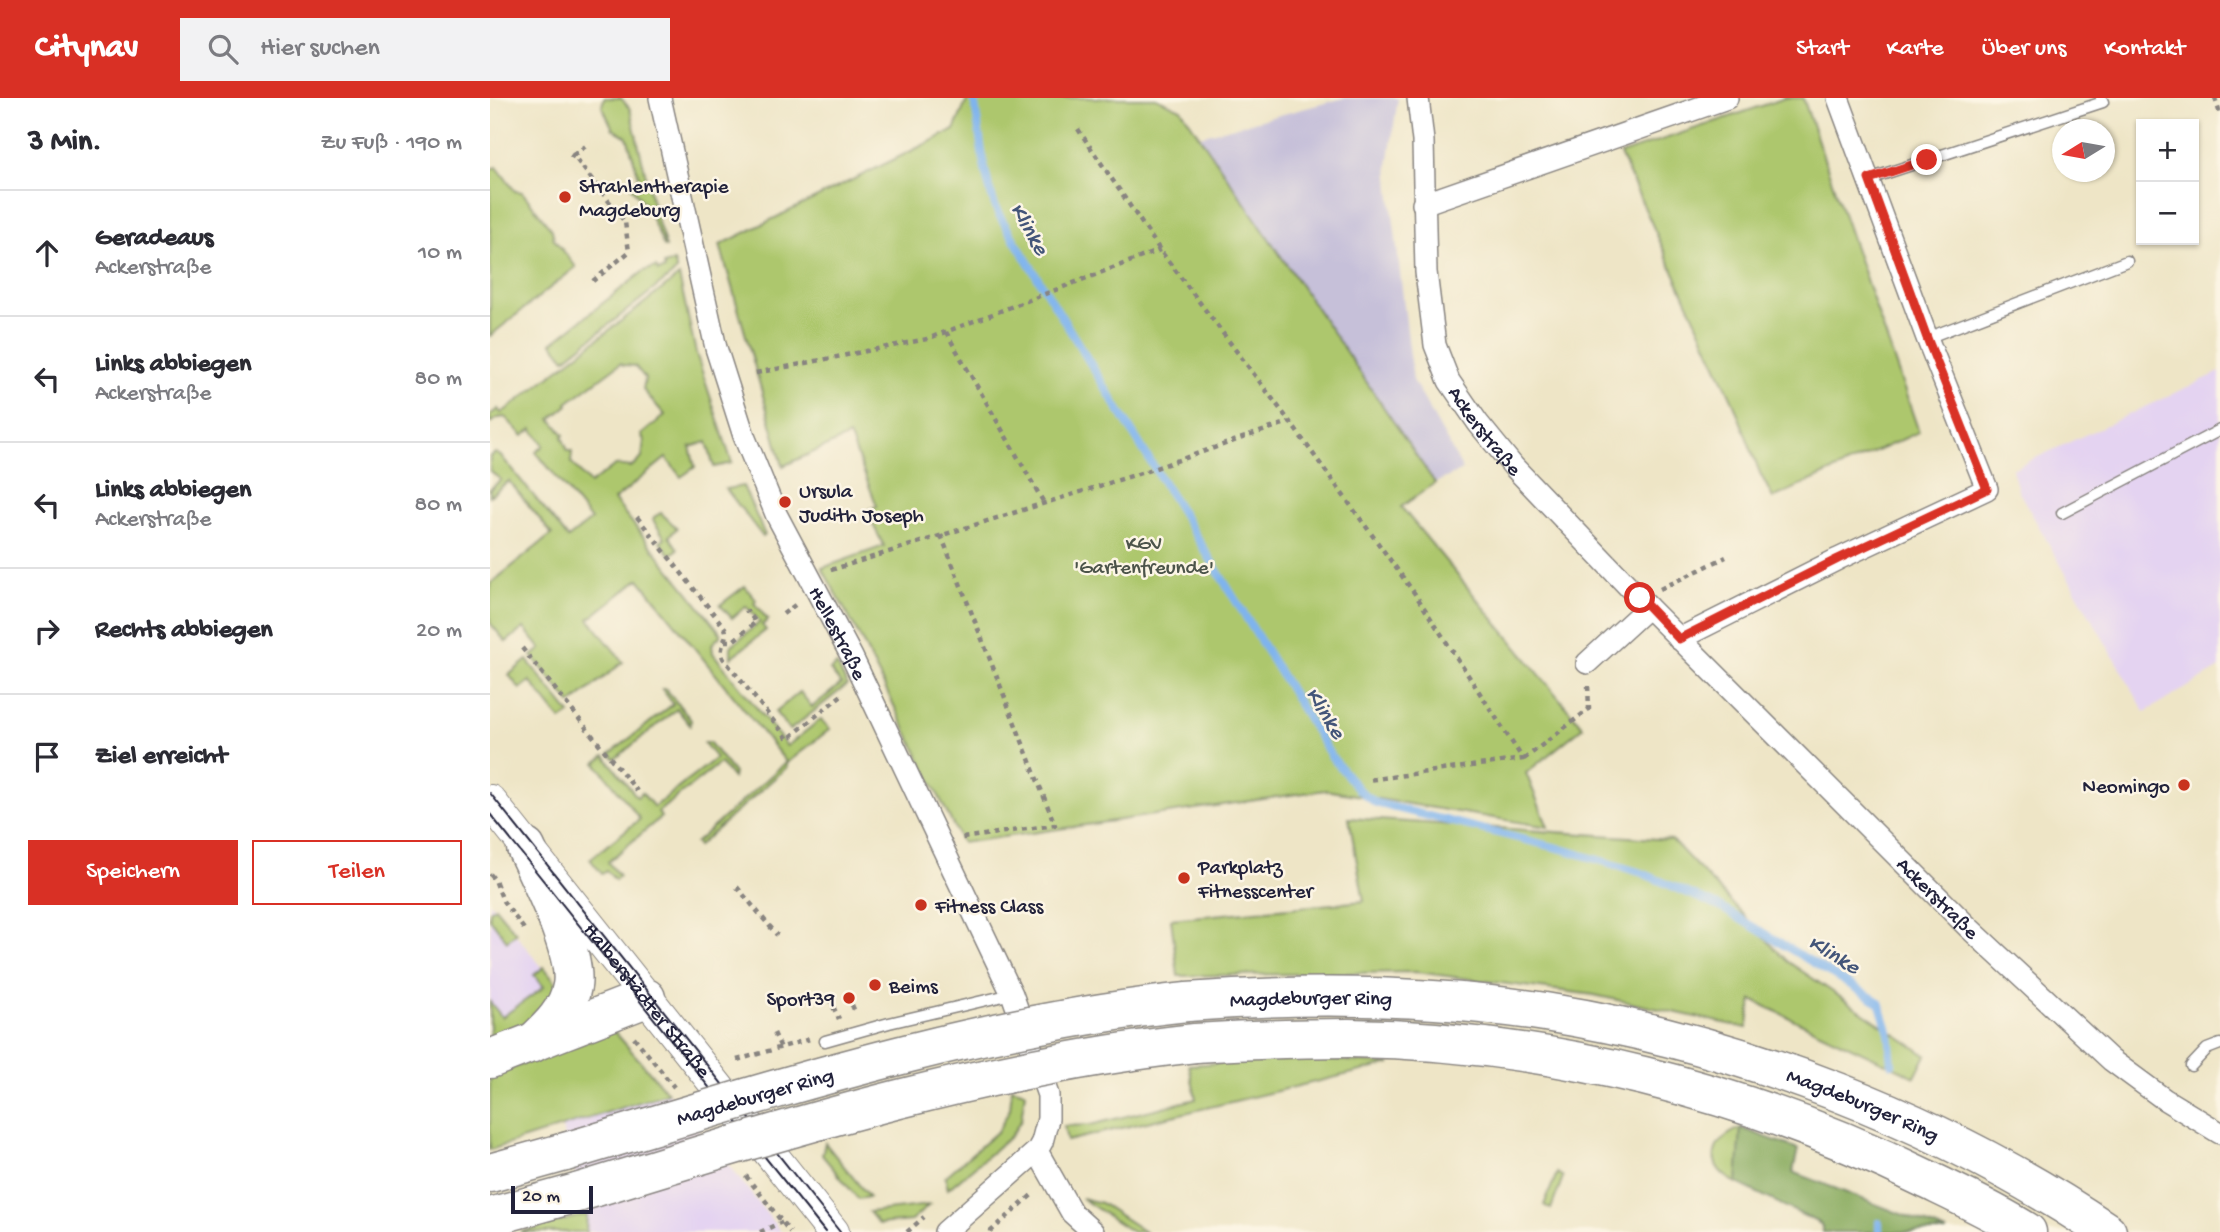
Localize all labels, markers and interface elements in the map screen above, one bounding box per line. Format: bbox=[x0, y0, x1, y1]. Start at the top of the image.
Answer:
search box bbox=[180, 18, 670, 81]
text: Citynav bbox=[35, 30, 138, 68]
icon: search bbox=[204, 30, 242, 68]
text: Hier suchen bbox=[260, 34, 380, 65]
text: Start bbox=[1796, 35, 1848, 64]
text: Karte bbox=[1886, 35, 1944, 64]
text: Über uns bbox=[1982, 35, 2066, 64]
text: Kontakt bbox=[2104, 35, 2185, 64]
north arrow bbox=[2052, 119, 2115, 182]
map controls bbox=[2136, 119, 2199, 245]
button: + bbox=[2136, 119, 2199, 182]
text: 3 Min. bbox=[28, 126, 102, 161]
text: Zu Fuß · 190 m bbox=[321, 130, 462, 157]
route end bbox=[1911, 144, 1942, 175]
place label: Strahlentherapie Magdeburg bbox=[579, 176, 730, 225]
button: − bbox=[2136, 182, 2199, 245]
marker: Strahlentherapie Magdeburg bbox=[557, 189, 573, 205]
water label: Klinke bbox=[1002, 199, 1054, 262]
text: Geradeaus bbox=[95, 224, 213, 255]
icon: ahead bbox=[28, 234, 66, 272]
text: 10 m bbox=[418, 240, 462, 267]
text: Ackerstraße bbox=[95, 255, 211, 282]
text: Links abbiegen bbox=[95, 350, 251, 381]
icon: left bbox=[28, 360, 66, 398]
text: 80 m bbox=[415, 366, 462, 393]
text: Ackerstraße bbox=[95, 381, 211, 408]
street label: Ackerstraße bbox=[1441, 383, 1526, 484]
text: Links abbiegen bbox=[95, 476, 251, 507]
place label: Ursula Judith Joseph bbox=[799, 481, 924, 530]
icon: left bbox=[28, 486, 66, 524]
text: 80 m bbox=[415, 492, 462, 519]
marker: Ursula Judith Joseph bbox=[777, 494, 793, 510]
text: Ackerstraße bbox=[95, 507, 211, 534]
park label: KGV 'Gartenfreunde' bbox=[1074, 533, 1214, 582]
route start bbox=[1624, 582, 1655, 613]
street label: Hellestraße bbox=[801, 583, 871, 686]
icon: right bbox=[28, 612, 66, 650]
text: Rechts abbiegen bbox=[95, 616, 273, 647]
text: 20 m bbox=[416, 618, 462, 645]
water label: Klinke bbox=[1298, 683, 1351, 746]
icon: arrive bbox=[28, 738, 66, 776]
text: Ziel erreicht bbox=[95, 742, 227, 773]
place label: Neomingo bbox=[2082, 776, 2170, 801]
marker: Neomingo bbox=[2176, 777, 2192, 793]
button: Speichern bbox=[28, 840, 238, 905]
button: Teilen bbox=[252, 840, 462, 905]
street label: Ackerstraße bbox=[1890, 854, 1983, 947]
place label: Parkplatz Fitnesscenter bbox=[1197, 857, 1315, 906]
marker: Parkplatz Fitnesscenter bbox=[1176, 870, 1192, 886]
place label: Fitness Class bbox=[934, 896, 1045, 921]
marker: Fitness Class bbox=[913, 897, 929, 913]
street label: Halberstädter Straße bbox=[576, 919, 715, 1085]
water label: Klinke bbox=[1802, 930, 1865, 983]
place label: Beims bbox=[888, 976, 939, 1001]
marker: Beims bbox=[867, 977, 883, 993]
street label: Magdeburger Ring bbox=[1229, 987, 1392, 1015]
place label: Sport39 bbox=[767, 989, 835, 1014]
marker: Sport39 bbox=[841, 990, 857, 1006]
street label: Magdeburger Ring bbox=[674, 1064, 837, 1134]
street label: Magdeburger Ring bbox=[1783, 1065, 1942, 1150]
scale bar bbox=[511, 1183, 593, 1215]
text: 20 m bbox=[522, 1186, 560, 1209]

